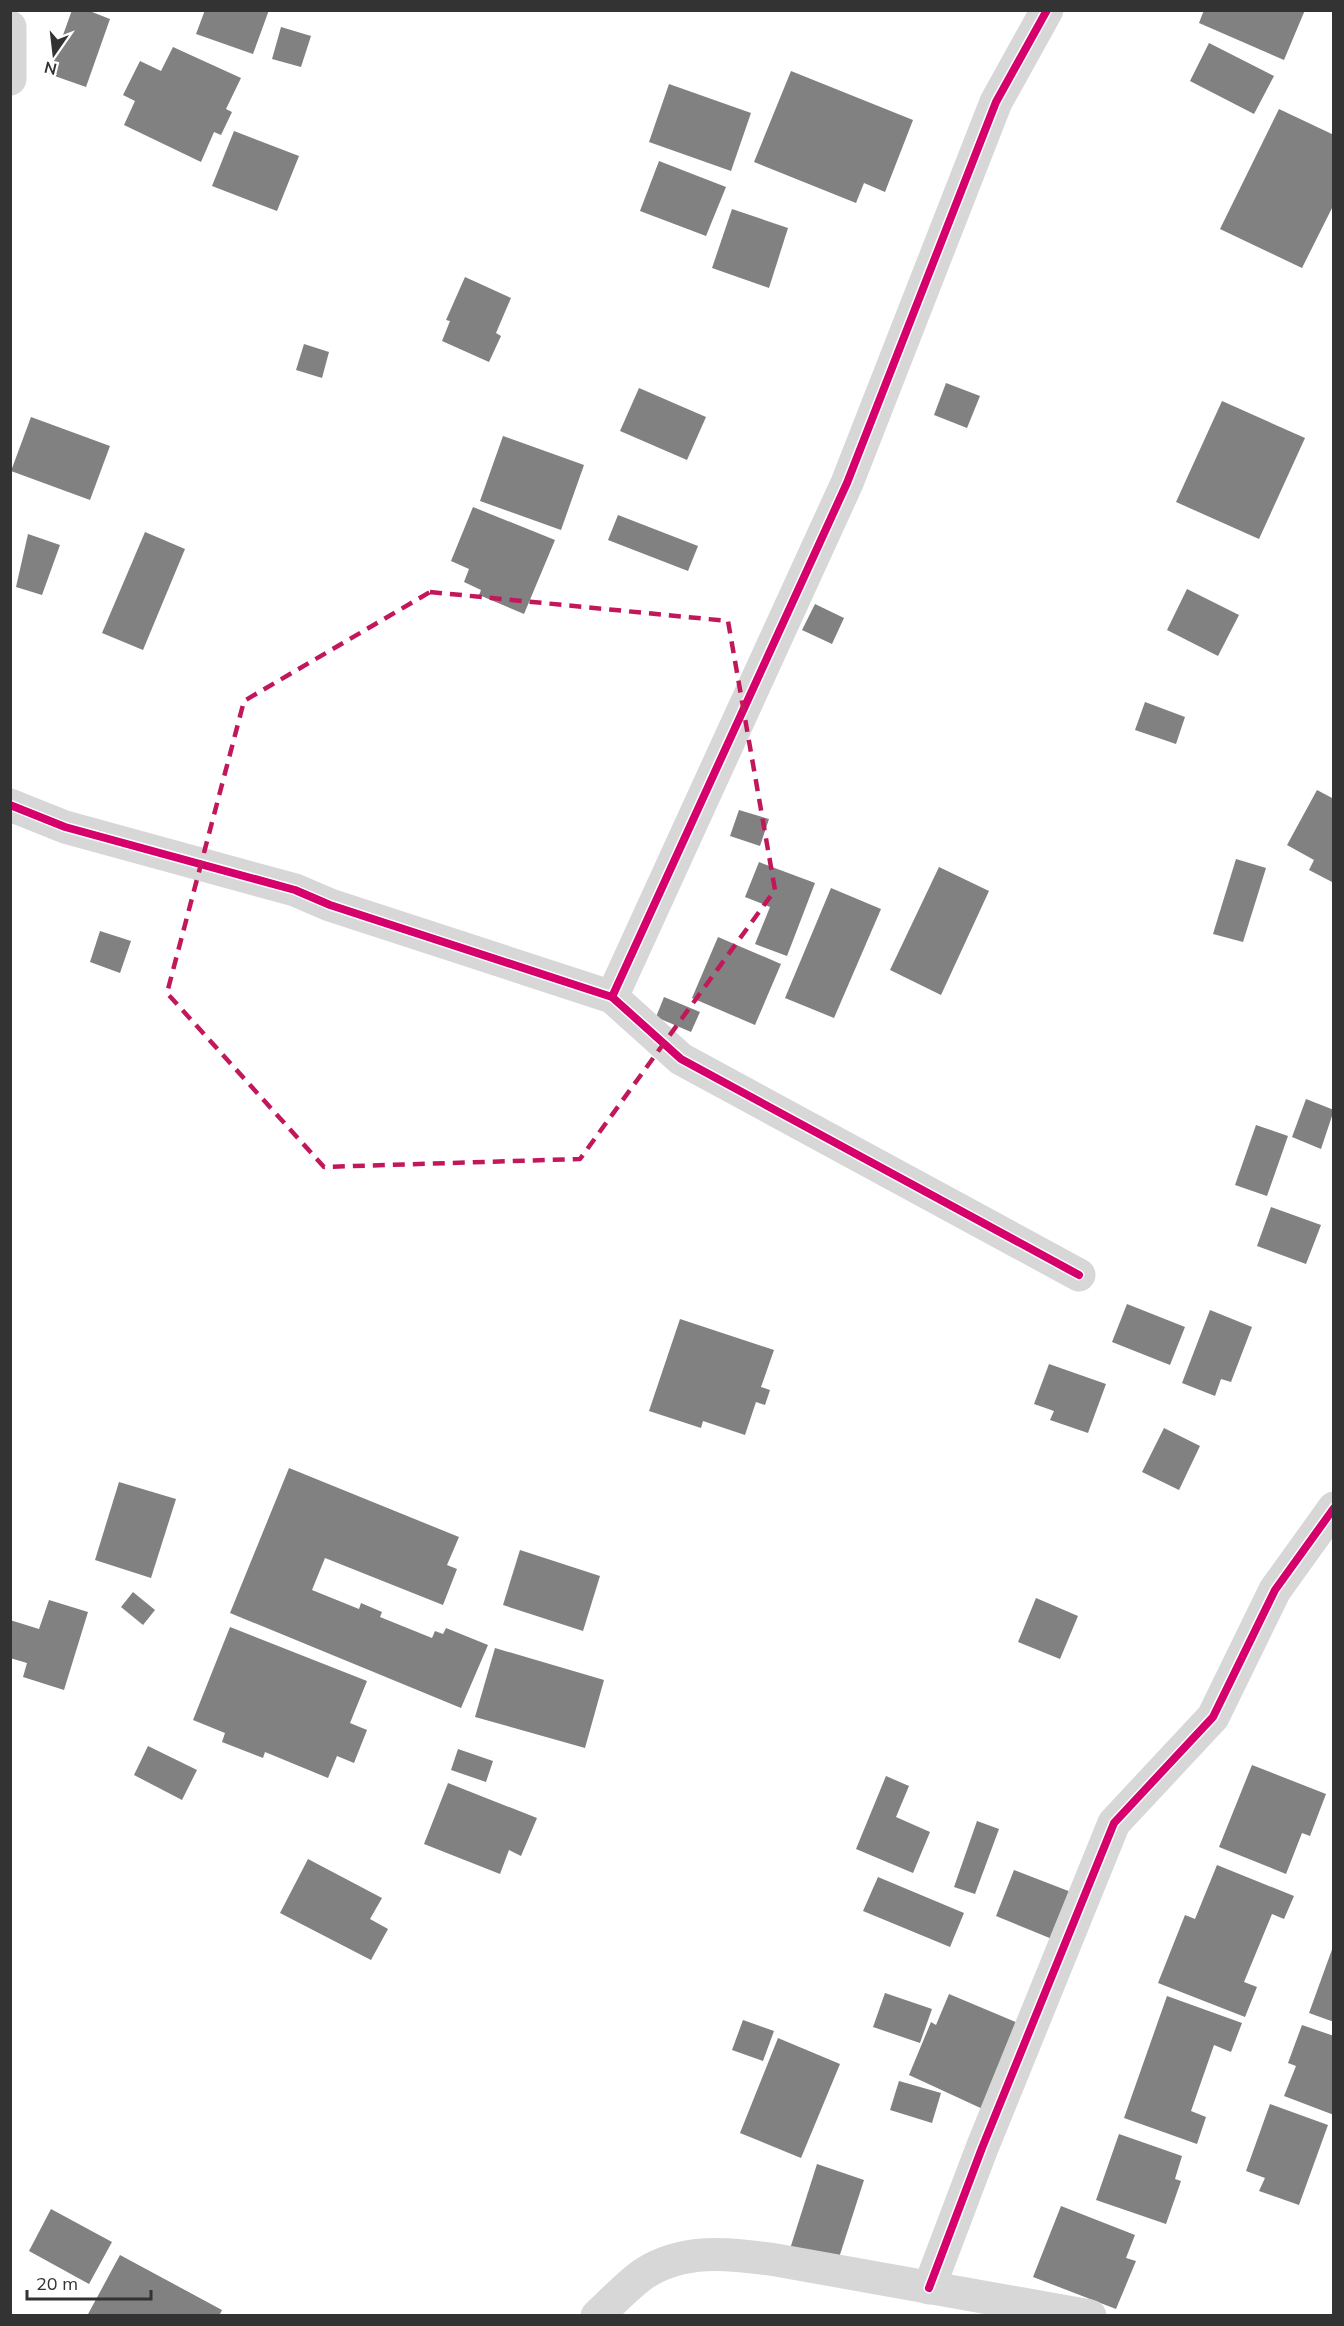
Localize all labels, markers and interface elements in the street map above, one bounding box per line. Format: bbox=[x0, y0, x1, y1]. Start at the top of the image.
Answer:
north arrow bbox=[24, 24, 84, 84]
text: N bbox=[42, 57, 59, 80]
scale bar bbox=[27, 2263, 152, 2301]
text: 20 m bbox=[36, 2272, 78, 2295]

